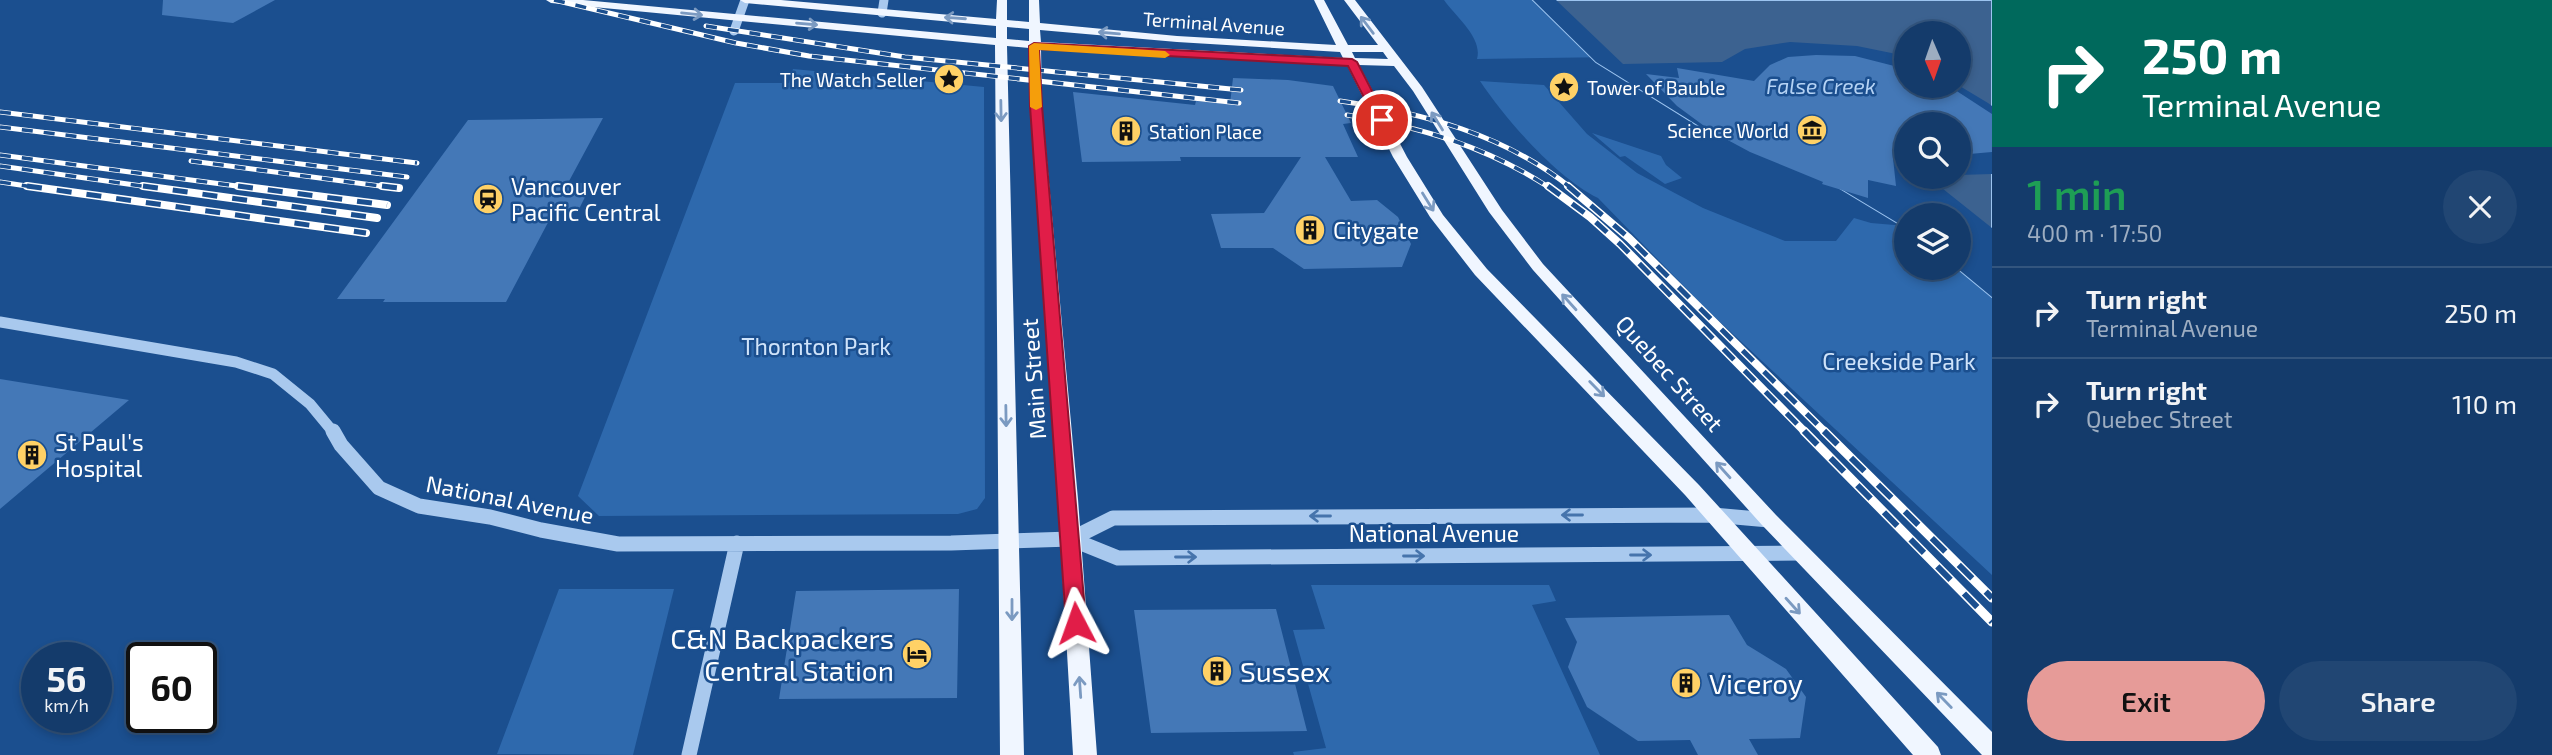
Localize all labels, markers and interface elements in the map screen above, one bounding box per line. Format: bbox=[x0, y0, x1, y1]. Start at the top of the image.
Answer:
street label: Terminal Avenue bbox=[1142, 7, 1286, 39]
one-way arrow bbox=[680, 8, 703, 21]
one-way arrow bbox=[944, 11, 967, 24]
one-way arrow bbox=[1360, 17, 1375, 35]
one-way arrow bbox=[796, 18, 818, 31]
north arrow bbox=[1894, 21, 1970, 98]
map controls bbox=[1894, 21, 1971, 280]
text: 250 m bbox=[2142, 25, 2282, 84]
one-way arrow bbox=[1098, 26, 1121, 39]
icon: right bbox=[2027, 28, 2118, 119]
place icon: The Watch Seller bbox=[932, 62, 966, 96]
place label: The Watch Seller bbox=[780, 68, 926, 91]
place icon: Tower of Bauble bbox=[1547, 70, 1581, 104]
water label: False Creek bbox=[1766, 73, 1876, 98]
place label: Tower of Bauble bbox=[1587, 76, 1726, 99]
text: Terminal Avenue bbox=[2142, 85, 2381, 123]
pin bbox=[1352, 90, 1412, 150]
one-way arrow bbox=[995, 99, 1008, 122]
icon: arrive bbox=[1363, 101, 1401, 139]
one-way arrow bbox=[1430, 111, 1444, 131]
button: search bbox=[1894, 112, 1971, 189]
museum icon: Science World bbox=[1795, 113, 1829, 147]
building icon: Station Place bbox=[1109, 114, 1143, 148]
place label: Science World bbox=[1667, 119, 1789, 142]
place label: Station Place bbox=[1149, 120, 1262, 143]
text: 1 min bbox=[2027, 168, 2127, 218]
button: close bbox=[2443, 170, 2517, 244]
place label: Vancouver Pacific Central bbox=[511, 172, 661, 226]
station icon: Vancouver Pacific Central bbox=[471, 182, 505, 216]
one-way arrow bbox=[1421, 192, 1436, 211]
button: layers bbox=[1894, 203, 1971, 280]
building icon: Citygate bbox=[1293, 213, 1327, 247]
place label: Citygate bbox=[1333, 216, 1419, 244]
text: 400 m · 17:50 bbox=[2027, 219, 2162, 247]
text: Turn right bbox=[2086, 283, 2207, 314]
one-way arrow bbox=[1561, 294, 1578, 311]
icon: right bbox=[2027, 294, 2065, 332]
text: 250 m bbox=[2444, 297, 2517, 328]
street label: Quebec Street bbox=[1611, 309, 1730, 437]
text: Terminal Avenue bbox=[2086, 314, 2258, 342]
street label: Main Street bbox=[1015, 317, 1051, 440]
park label: Thornton Park bbox=[741, 332, 891, 360]
park label: Creekside Park bbox=[1822, 347, 1976, 375]
text: Turn right bbox=[2086, 374, 2207, 405]
one-way arrow bbox=[1588, 380, 1605, 397]
icon: right bbox=[2027, 385, 2065, 423]
text: 110 m bbox=[2452, 388, 2517, 419]
one-way arrow bbox=[999, 404, 1013, 427]
text: Quebec Street bbox=[2086, 405, 2233, 433]
place label: St Paul's Hospital bbox=[55, 428, 144, 482]
building icon: St Paul's Hospital bbox=[15, 438, 49, 472]
one-way arrow bbox=[1715, 461, 1731, 479]
street label: National Avenue bbox=[424, 469, 596, 529]
one-way arrow bbox=[1560, 508, 1583, 522]
one-way arrow bbox=[1308, 510, 1331, 523]
street label: National Avenue bbox=[1349, 519, 1519, 547]
one-way arrow bbox=[1629, 548, 1652, 562]
one-way arrow bbox=[1402, 549, 1425, 563]
one-way arrow bbox=[1174, 550, 1197, 564]
position arrow bbox=[1039, 586, 1113, 660]
one-way arrow bbox=[1785, 597, 1801, 615]
one-way arrow bbox=[1005, 598, 1019, 621]
place label: C&N Backpackers Central Station bbox=[670, 621, 894, 687]
hotel icon: C&N Backpackers Central Station bbox=[900, 637, 934, 671]
speed limit sign: 60 bbox=[126, 642, 217, 733]
building icon: Sussex bbox=[1200, 654, 1234, 688]
place label: Sussex bbox=[1240, 654, 1330, 688]
text: 56 bbox=[47, 657, 86, 699]
button: Exit bbox=[2027, 661, 2265, 741]
button: Share bbox=[2279, 661, 2517, 741]
building icon: Viceroy bbox=[1669, 666, 1703, 700]
place label: Viceroy bbox=[1709, 666, 1803, 700]
one-way arrow bbox=[1074, 676, 1087, 699]
one-way arrow bbox=[1936, 692, 1953, 709]
text: km/h bbox=[44, 694, 89, 716]

